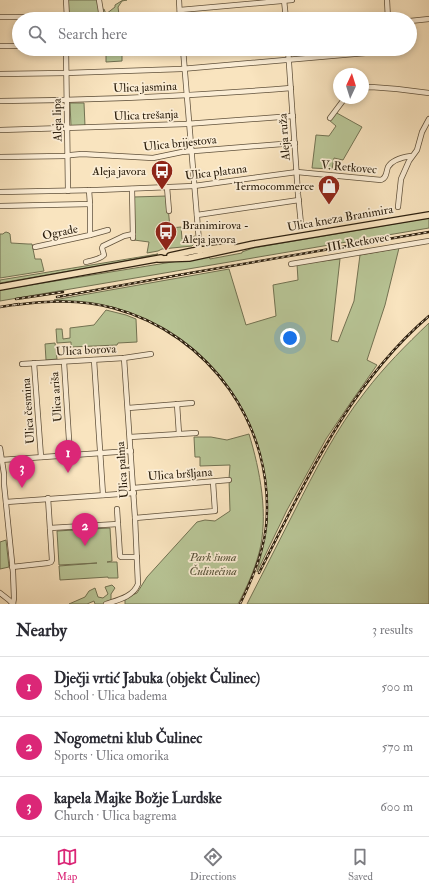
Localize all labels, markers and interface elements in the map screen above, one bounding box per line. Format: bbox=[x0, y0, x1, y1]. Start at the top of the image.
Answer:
search box bbox=[12, 12, 417, 56]
icon: search bbox=[26, 23, 48, 45]
text: Search here bbox=[58, 25, 127, 44]
north arrow bbox=[333, 68, 369, 104]
street label: Ulica jasmina bbox=[113, 79, 178, 96]
street label: Aleja lipa bbox=[50, 97, 65, 143]
street label: Ulica trešanja bbox=[113, 107, 180, 124]
street label: Aleja ruža bbox=[275, 112, 294, 162]
street label: Ulica brijestova bbox=[143, 132, 218, 155]
bus stop icon: Aleja javora bbox=[149, 158, 175, 191]
street label: V. Retkovec bbox=[320, 158, 378, 177]
street label: Ulica platana bbox=[184, 161, 249, 184]
place label: Aleja javora bbox=[91, 164, 147, 179]
shop icon: Termocommerce bbox=[316, 173, 342, 206]
place label: Termocommerce bbox=[234, 179, 314, 194]
street label: Ulica kneza Branimira bbox=[286, 202, 395, 235]
place label: Branimirova - Aleja javora bbox=[181, 218, 249, 247]
bus stop icon: Branimirova - Aleja javora bbox=[153, 219, 179, 252]
street label: Ograde bbox=[41, 221, 79, 244]
street label: III. Retkovec bbox=[326, 230, 391, 255]
your location bbox=[280, 328, 300, 348]
street label: Ulica borova bbox=[55, 341, 118, 360]
street label: Ulica ariša bbox=[47, 370, 66, 423]
street label: Ulica česmina bbox=[19, 376, 38, 444]
pin: 1 bbox=[55, 440, 81, 473]
street label: Ulica palma bbox=[113, 440, 132, 499]
pin: 3 bbox=[9, 455, 35, 488]
street label: Ulica bršljana bbox=[147, 465, 214, 484]
pin: 2 bbox=[72, 513, 98, 546]
park label: Park šuma Čulinečina bbox=[188, 550, 237, 579]
text: Nearby bbox=[16, 620, 67, 641]
text: 3 results bbox=[372, 622, 413, 638]
text: Dječji vrtić Jabuka (objekt Čulinec) bbox=[54, 669, 260, 688]
text: 1 bbox=[27, 679, 31, 695]
text: 500 m bbox=[381, 679, 413, 695]
text: School · Ulica badema bbox=[54, 688, 167, 704]
text: Nogometni klub Čulinec bbox=[54, 729, 202, 748]
text: 2 bbox=[26, 739, 32, 755]
text: 570 m bbox=[382, 739, 413, 755]
text: Sports · Ulica omorika bbox=[54, 748, 169, 764]
text: kapela Majke Božje Lurdske bbox=[54, 789, 222, 808]
text: 3 bbox=[27, 799, 32, 815]
text: 600 m bbox=[380, 799, 413, 815]
text: Church · Ulica bagrema bbox=[54, 808, 177, 824]
tab: Map bbox=[56, 846, 78, 883]
tab: Directions bbox=[190, 846, 236, 883]
tab: Saved bbox=[348, 846, 373, 883]

